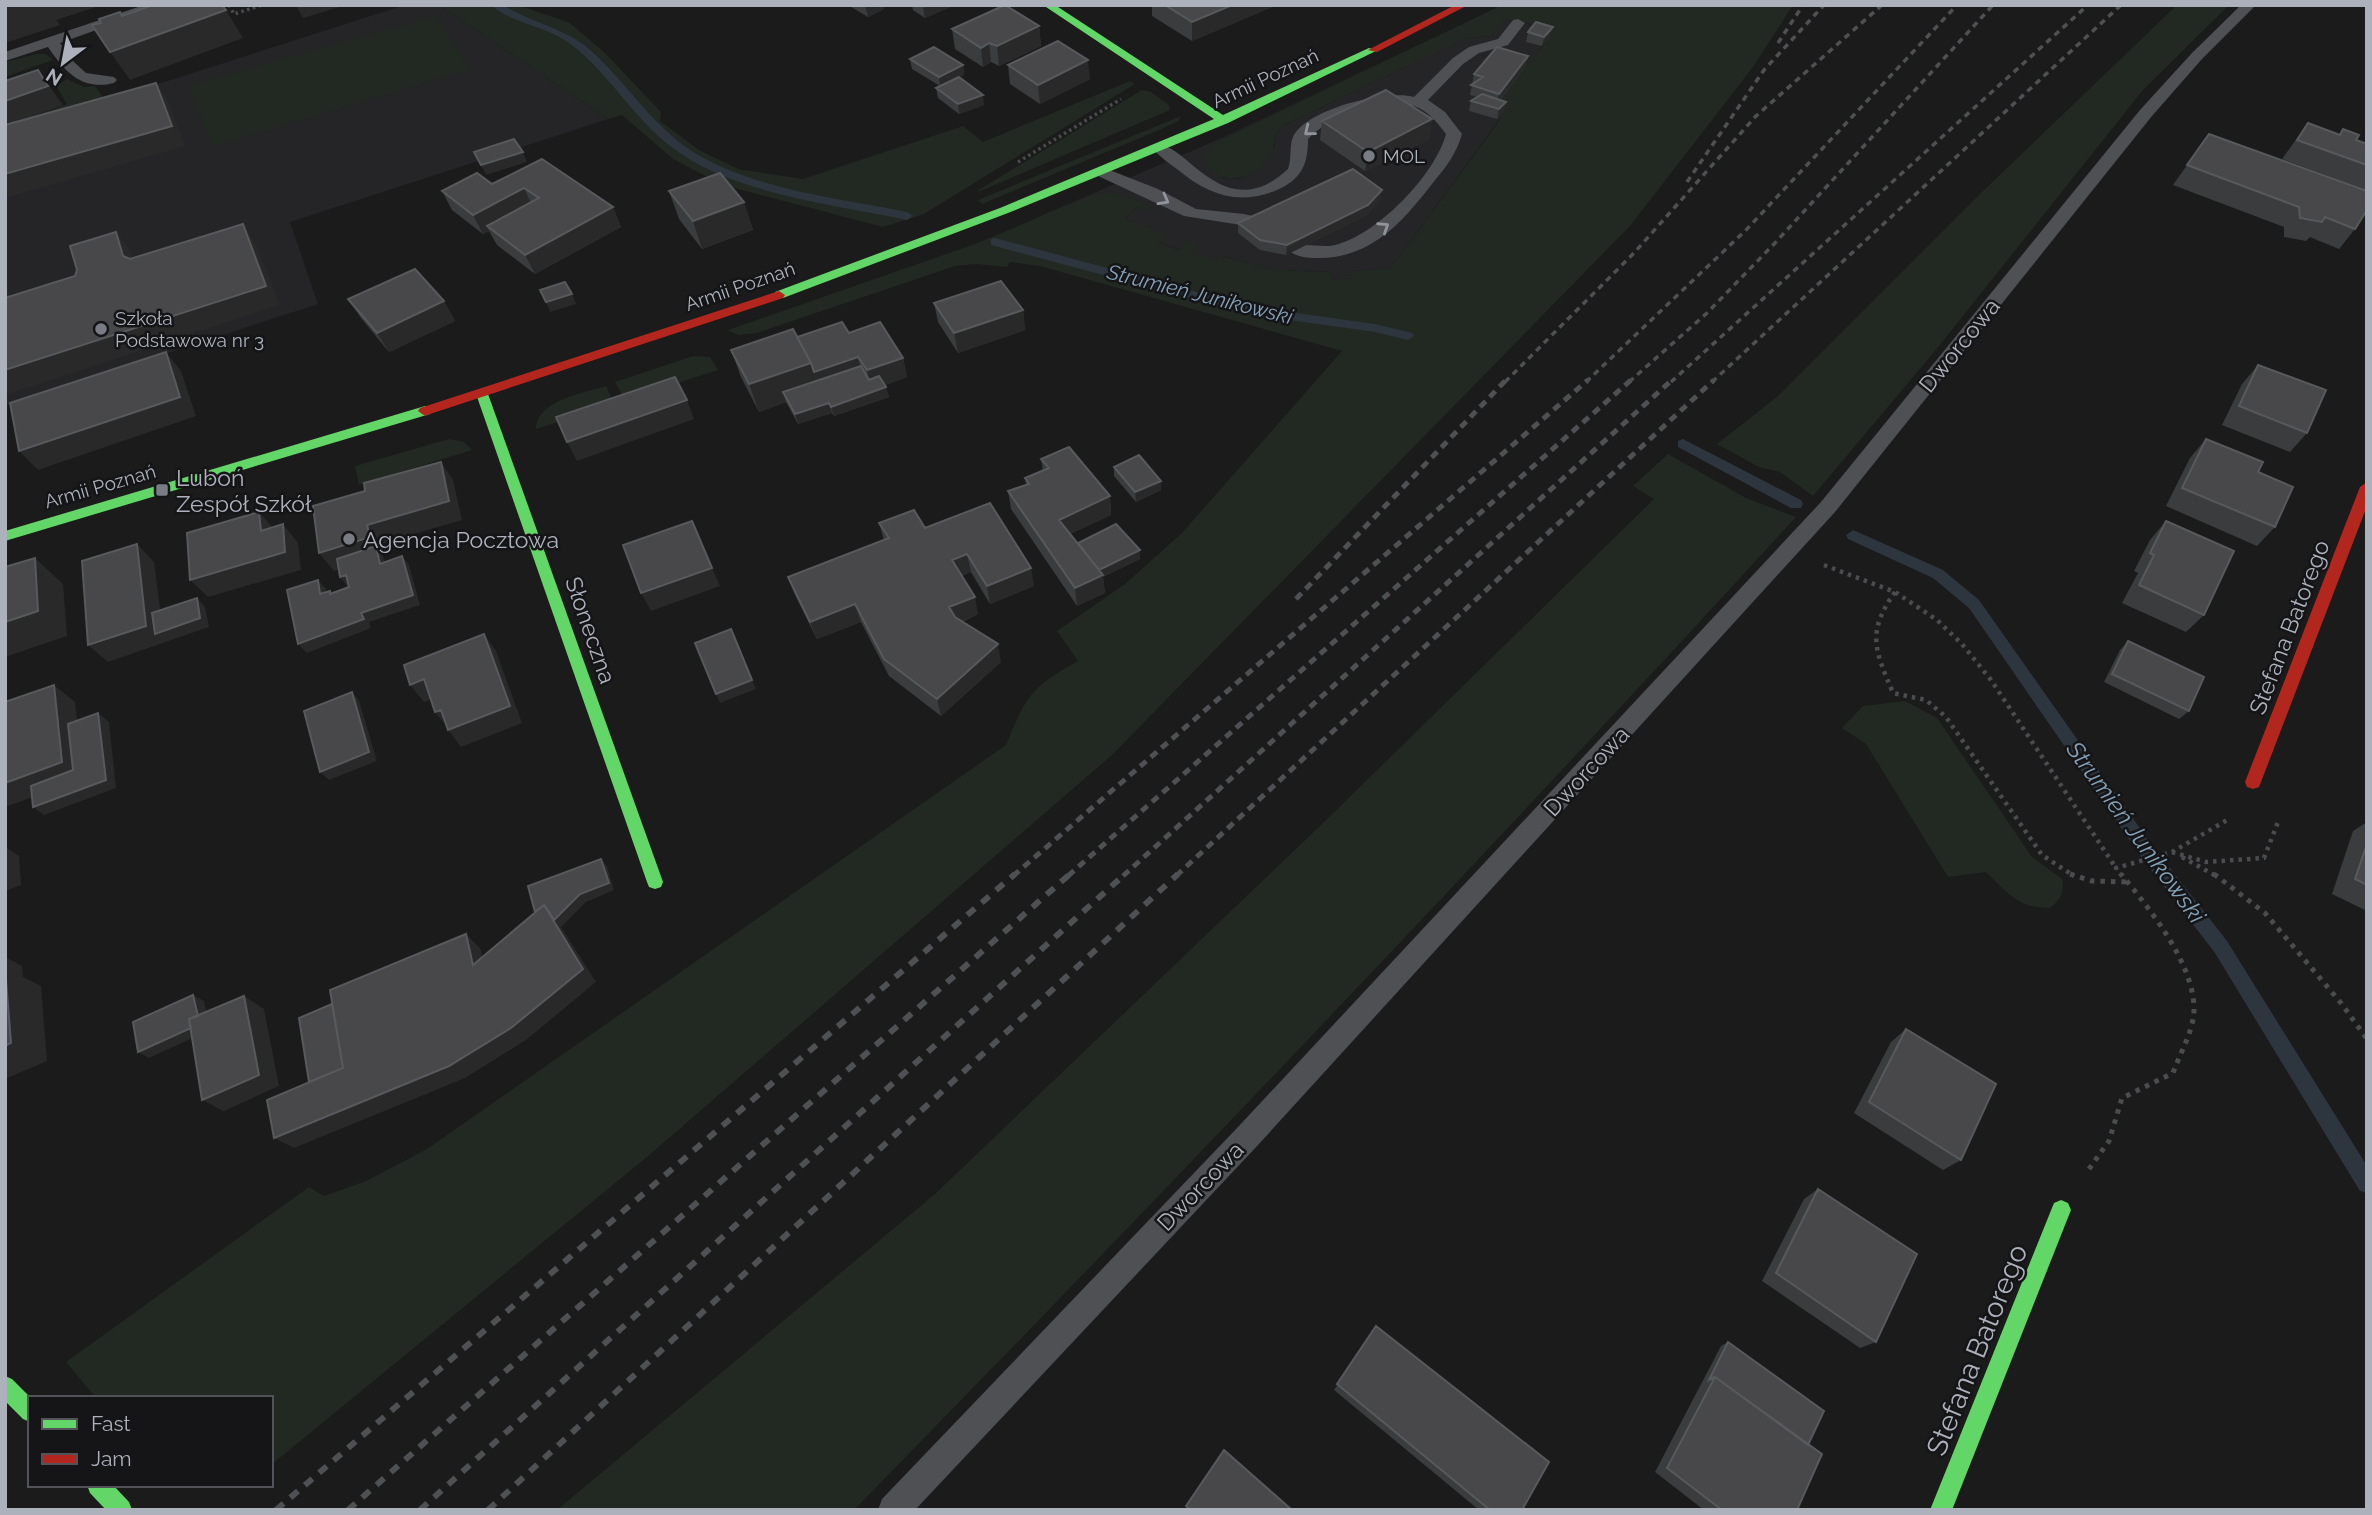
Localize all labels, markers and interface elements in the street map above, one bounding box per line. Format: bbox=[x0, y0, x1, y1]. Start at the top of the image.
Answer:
north arrow bbox=[28, 28, 98, 98]
street label: Armii Poznań bbox=[1208, 44, 1322, 112]
text: N bbox=[42, 64, 66, 91]
one-way arrow bbox=[1305, 123, 1317, 136]
place label: MOL bbox=[1383, 145, 1425, 167]
marker: MOL bbox=[1361, 148, 1377, 164]
one-way arrow bbox=[1157, 191, 1169, 205]
one-way arrow bbox=[1376, 223, 1389, 235]
street label: Armii Poznań bbox=[682, 257, 798, 315]
water label: Strumień Junikowski bbox=[1104, 259, 1296, 329]
street label: Dworcowa bbox=[1913, 293, 2005, 397]
place label: Szkoła Podstawowa nr 3 bbox=[115, 307, 264, 351]
marker: Szkoła Podstawowa nr 3 bbox=[93, 321, 109, 337]
street label: Armii Poznań bbox=[42, 460, 158, 512]
place label: Luboń Zespół Szkół bbox=[176, 464, 312, 517]
marker: Luboń Zespół Szkół bbox=[154, 482, 170, 498]
place label: Agencja Pocztowa bbox=[363, 526, 559, 553]
marker: Agencja Pocztowa bbox=[341, 531, 357, 547]
street label: Stefana Batorego bbox=[2243, 536, 2335, 718]
street label: Słoneczna bbox=[560, 573, 622, 687]
street label: Dworcowa bbox=[1538, 721, 1634, 821]
water label: Strumień Junikowski bbox=[2060, 735, 2212, 929]
street label: Dworcowa bbox=[1151, 1136, 1249, 1236]
street label: Stefana Batorego bbox=[1920, 1240, 2034, 1460]
legend bbox=[28, 1396, 273, 1487]
text: Fast bbox=[91, 1411, 131, 1436]
text: Jam bbox=[91, 1446, 132, 1471]

